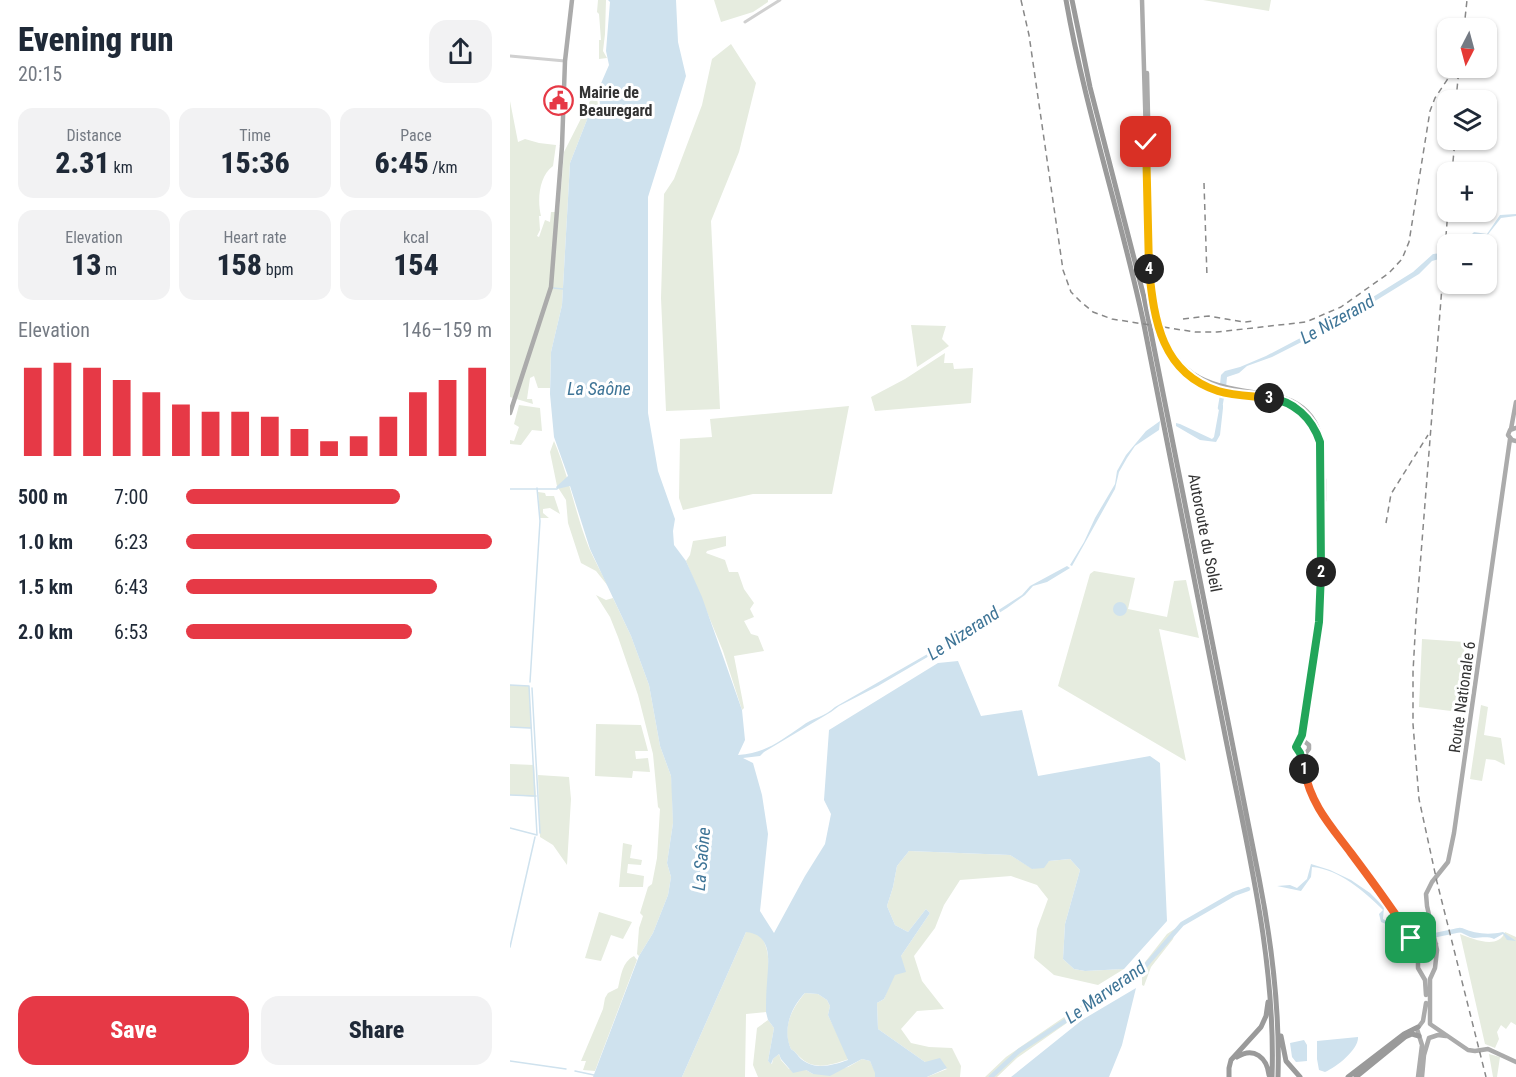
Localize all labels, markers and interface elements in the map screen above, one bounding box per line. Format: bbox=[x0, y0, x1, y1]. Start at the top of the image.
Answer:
north arrow bbox=[1437, 18, 1497, 78]
map controls bbox=[1437, 18, 1497, 294]
text: Evening run bbox=[18, 20, 174, 59]
button: share bbox=[429, 20, 492, 83]
text: 20:15 bbox=[18, 62, 62, 86]
place label: Mairie de Beauregard bbox=[579, 83, 653, 120]
public building icon: Mairie de Beauregard bbox=[542, 85, 574, 117]
button: layers bbox=[1437, 90, 1497, 150]
pin bbox=[1120, 116, 1171, 167]
icon: check bbox=[1129, 125, 1162, 158]
text: Distance bbox=[66, 126, 122, 145]
text: Time bbox=[239, 126, 271, 145]
text: Pace bbox=[400, 126, 432, 145]
text: 2.31 bbox=[55, 145, 110, 180]
text: 15:36 bbox=[220, 145, 290, 180]
text: 6:45 bbox=[374, 145, 429, 180]
text: km bbox=[110, 158, 133, 177]
text: /km bbox=[429, 158, 458, 177]
button: + bbox=[1437, 162, 1497, 222]
text: Elevation bbox=[65, 228, 123, 247]
text: Heart rate bbox=[223, 228, 287, 247]
text: kcal bbox=[403, 228, 429, 247]
button: − bbox=[1437, 234, 1497, 294]
text: 13 bbox=[71, 247, 101, 282]
text: 158 bbox=[216, 247, 262, 282]
text: 154 bbox=[393, 247, 439, 282]
pin: 4 bbox=[1134, 254, 1164, 284]
text: 4 bbox=[1145, 259, 1153, 278]
text: m bbox=[101, 260, 117, 279]
text: bpm bbox=[262, 260, 294, 279]
water label: Le Nizerand bbox=[1296, 290, 1378, 348]
text: Elevation bbox=[18, 318, 90, 342]
text: 146–159 m bbox=[402, 318, 492, 342]
water label: La Saône bbox=[567, 378, 631, 399]
pin: 3 bbox=[1254, 383, 1284, 413]
text: 3 bbox=[1265, 388, 1273, 407]
street label: Autoroute du Soleil bbox=[1184, 472, 1226, 594]
text: 500 m bbox=[18, 485, 68, 509]
text: 7:00 bbox=[114, 485, 148, 509]
text: 1.0 km bbox=[18, 530, 73, 554]
text: 6:23 bbox=[114, 530, 148, 554]
pin: 2 bbox=[1306, 557, 1336, 587]
text: 2 bbox=[1317, 562, 1325, 581]
text: 1.5 km bbox=[18, 575, 73, 599]
text: 6:43 bbox=[114, 575, 148, 599]
water label: Le Nizerand bbox=[923, 602, 1003, 664]
text: 2.0 km bbox=[18, 620, 73, 644]
text: 6:53 bbox=[114, 620, 148, 644]
street label: Route Nationale 6 bbox=[1445, 640, 1479, 754]
pin: 1 bbox=[1289, 754, 1319, 784]
text: 1 bbox=[1300, 759, 1308, 778]
water label: La Saône bbox=[688, 826, 714, 892]
pin bbox=[1385, 912, 1436, 963]
icon: arrive bbox=[1394, 921, 1427, 954]
water label: Le Marverand bbox=[1061, 956, 1150, 1027]
button: Save bbox=[18, 996, 249, 1065]
button: Share bbox=[261, 996, 492, 1065]

